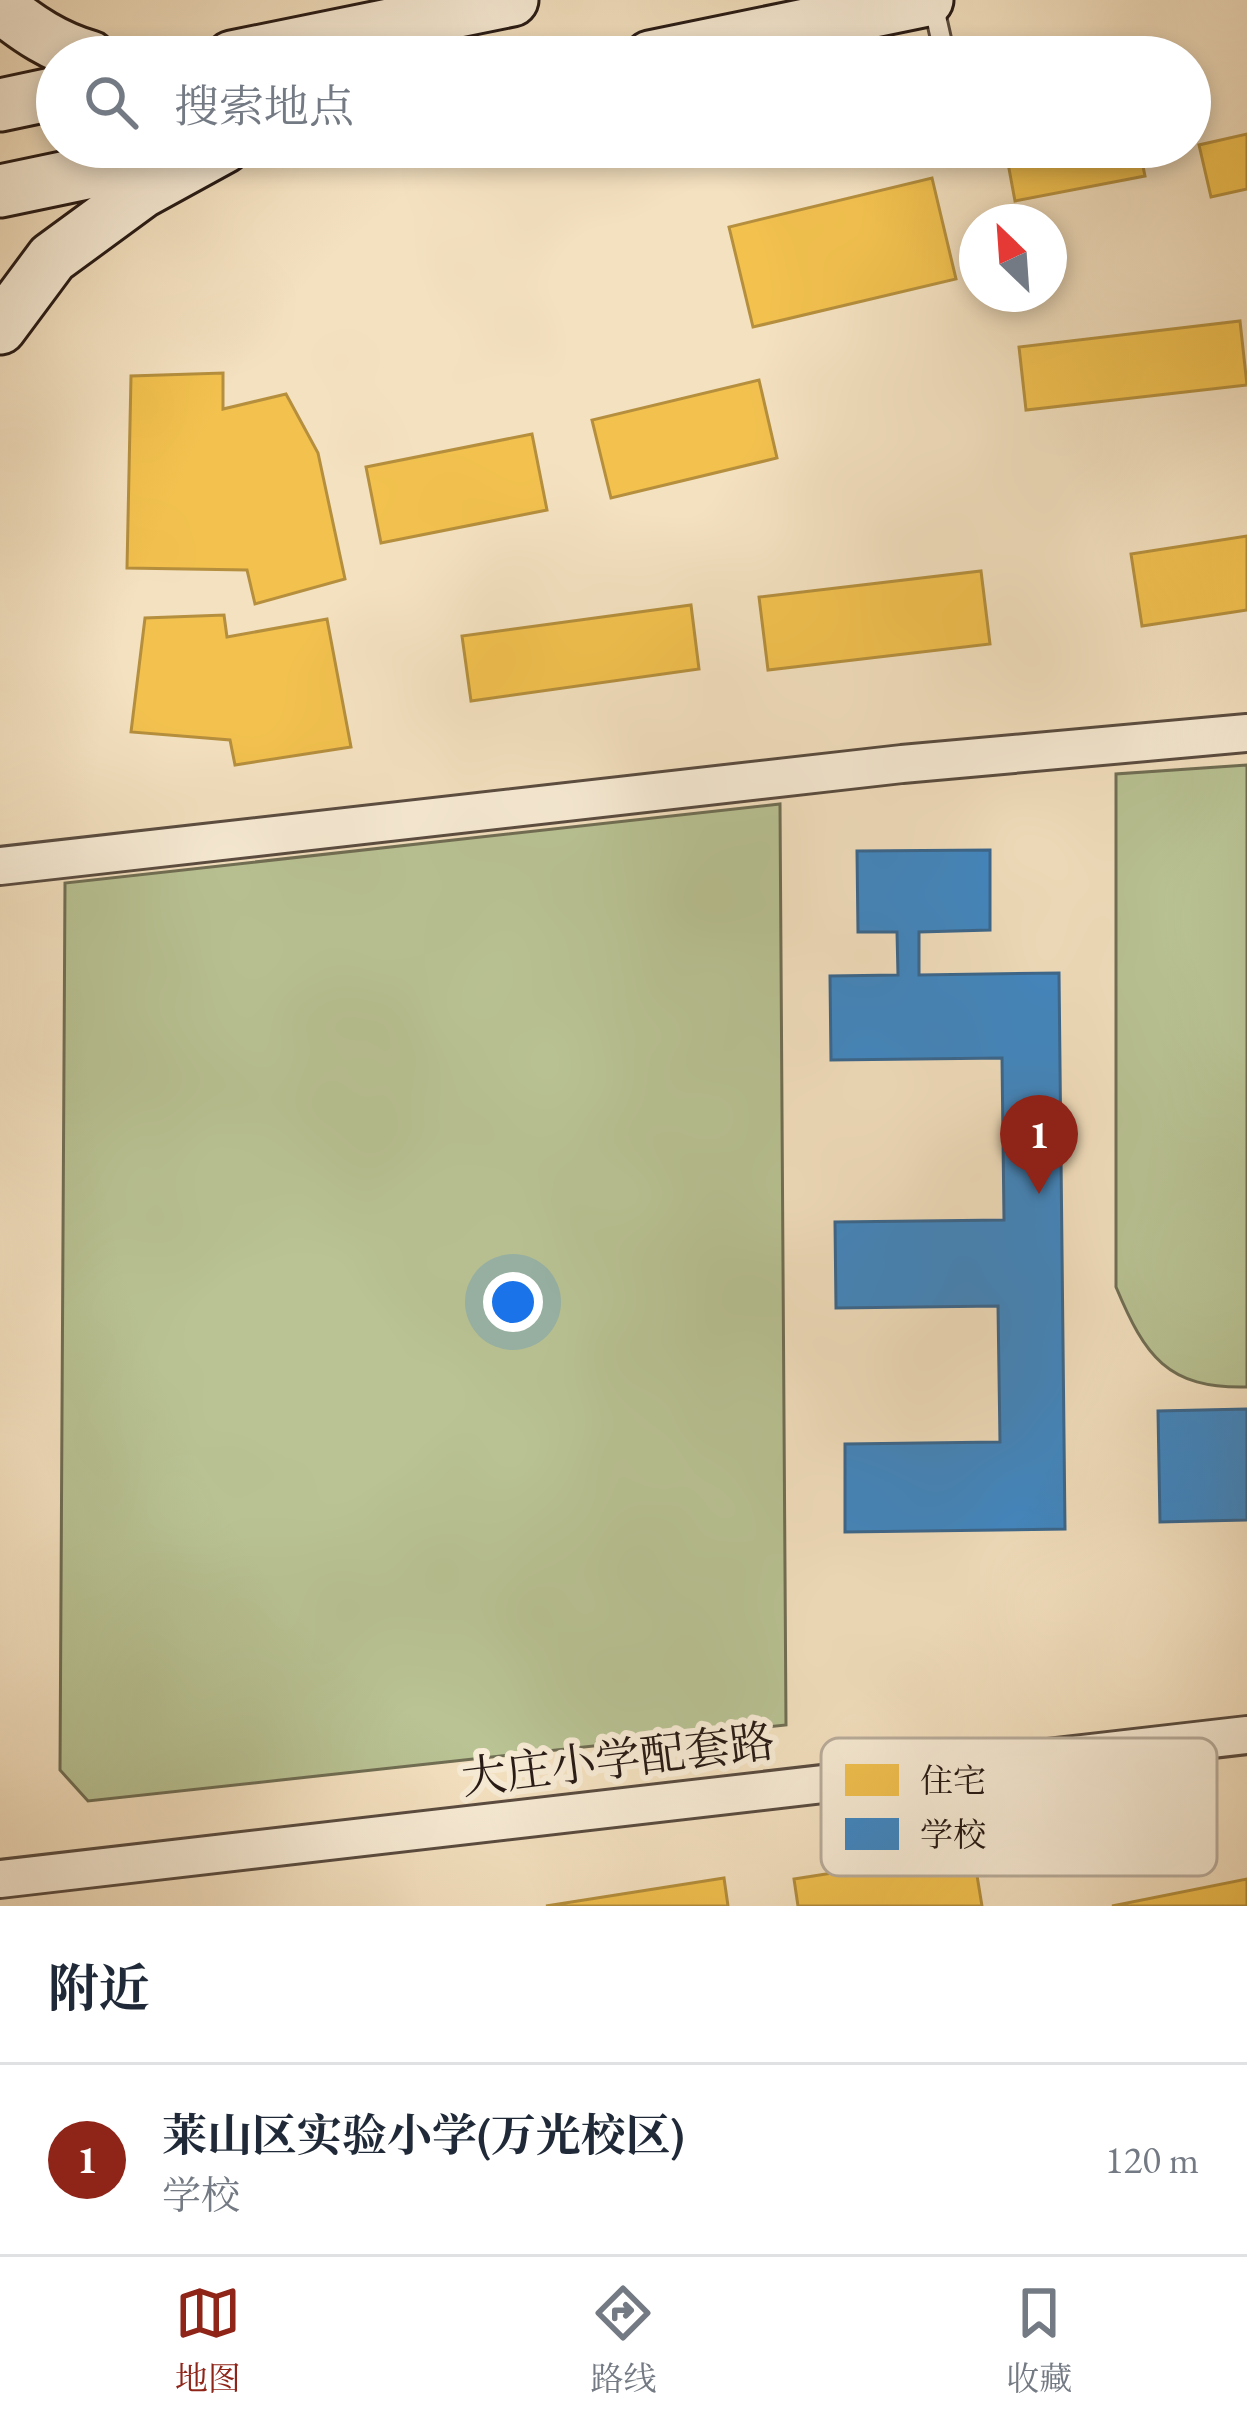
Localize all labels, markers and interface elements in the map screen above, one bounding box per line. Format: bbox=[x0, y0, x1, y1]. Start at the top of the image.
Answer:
search box bbox=[36, 36, 1211, 168]
icon: search bbox=[78, 69, 144, 135]
text: 搜索地点 bbox=[174, 77, 354, 135]
north arrow bbox=[959, 204, 1067, 312]
pin: 1 bbox=[1000, 1095, 1078, 1194]
your location bbox=[483, 1272, 543, 1332]
street label: 大庄小学配套路 bbox=[458, 1711, 778, 1807]
legend bbox=[821, 1738, 1217, 1876]
text: 住宅 bbox=[920, 1759, 986, 1802]
text: 学校 bbox=[920, 1813, 986, 1856]
text: 附近 bbox=[48, 1955, 150, 2021]
text: 莱山区实验小学(万光校区) bbox=[162, 2106, 684, 2164]
text: 1 bbox=[77, 2134, 97, 2185]
text: 120 m bbox=[1105, 2134, 1199, 2185]
text: 学校 bbox=[162, 2170, 240, 2221]
tab: 地图 bbox=[175, 2280, 241, 2400]
tab: 路线 bbox=[590, 2280, 656, 2400]
tab: 收藏 bbox=[1006, 2280, 1072, 2400]

